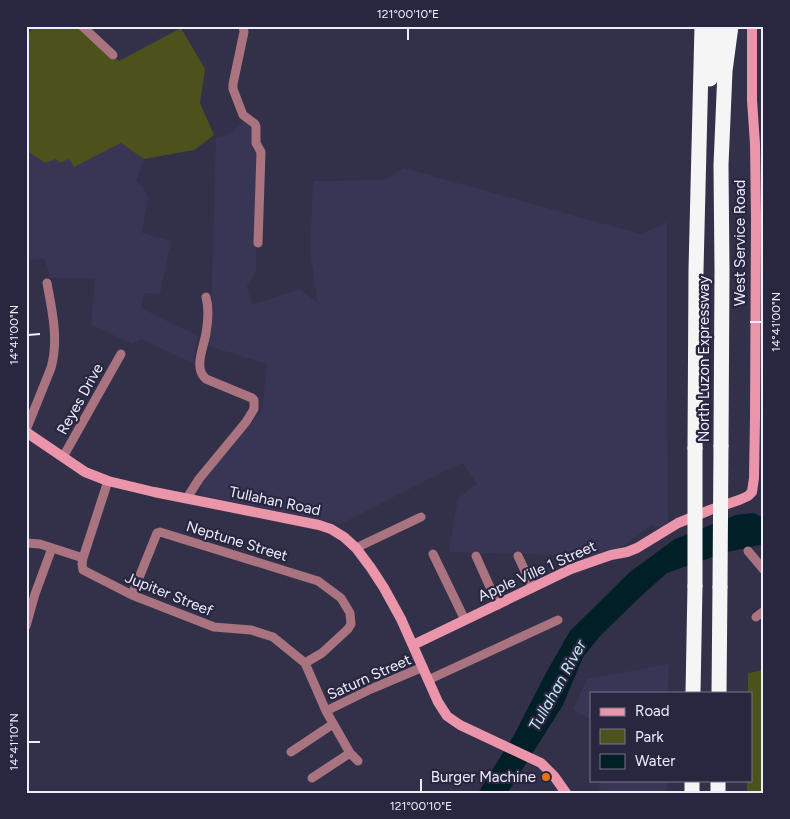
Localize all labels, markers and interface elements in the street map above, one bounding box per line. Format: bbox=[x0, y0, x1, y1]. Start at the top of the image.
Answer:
text: 121°00'10"E bbox=[377, 7, 439, 21]
street label: West Service Road bbox=[731, 180, 749, 306]
street label: North Luzon Expressway bbox=[695, 276, 713, 442]
text: 14°41'00"N bbox=[769, 292, 783, 352]
text: 14°41'00"N bbox=[7, 305, 21, 365]
street label: Reyes Drive bbox=[53, 360, 107, 438]
street label: Tullahan Road bbox=[228, 483, 322, 519]
street label: Neptune Street bbox=[184, 517, 290, 565]
street label: Apple Ville 1 Street bbox=[475, 537, 599, 605]
street label: Jupiter Streef bbox=[123, 568, 216, 620]
water label: Tullahan River bbox=[525, 636, 590, 734]
street label: Saturn Street bbox=[324, 650, 414, 704]
legend bbox=[590, 692, 752, 782]
text: Road bbox=[635, 702, 670, 720]
text: 14°41'10"N bbox=[7, 713, 21, 771]
text: Park bbox=[635, 728, 664, 746]
text: Water bbox=[635, 752, 675, 770]
place label: Burger Machine bbox=[431, 768, 536, 786]
marker: Burger Machine bbox=[540, 771, 552, 783]
text: 121°00'10"E bbox=[390, 799, 452, 813]

